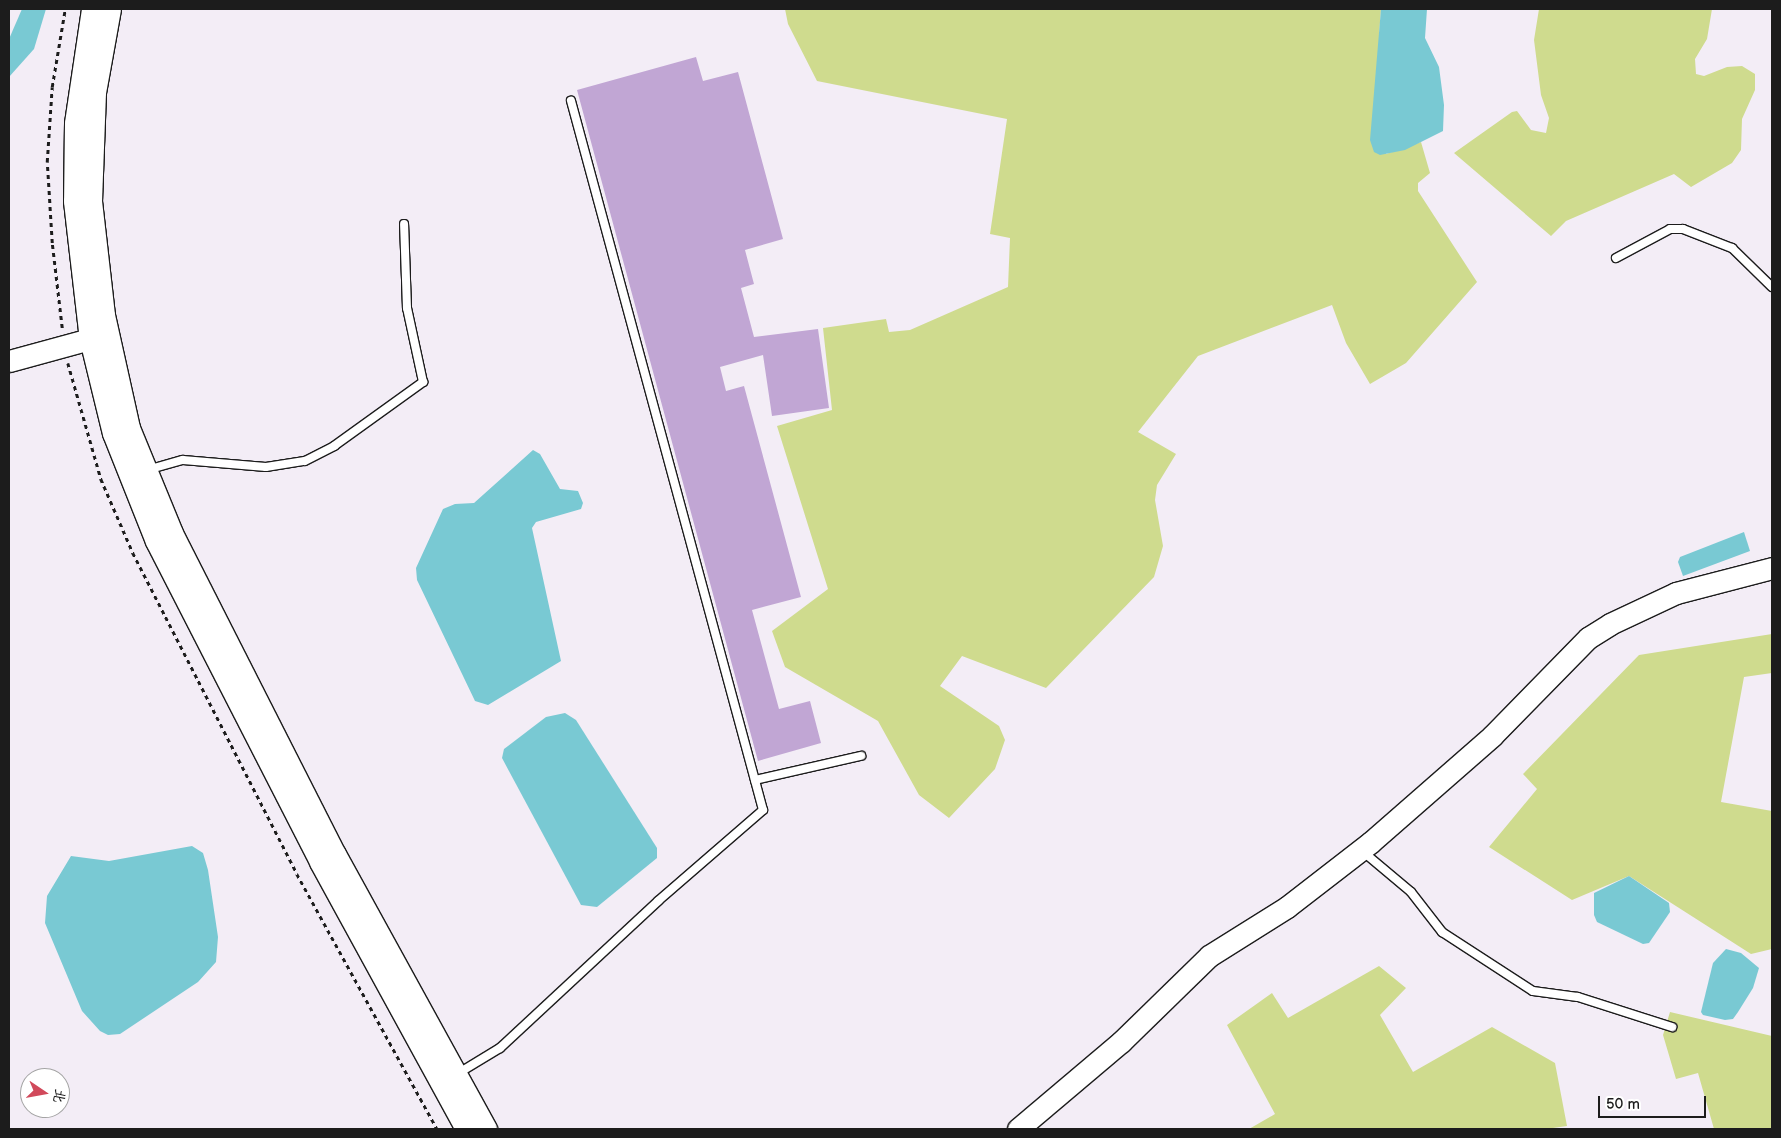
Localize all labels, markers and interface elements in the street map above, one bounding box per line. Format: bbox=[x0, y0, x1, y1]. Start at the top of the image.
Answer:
north arrow bbox=[20, 1068, 70, 1118]
scale bar bbox=[1601, 1086, 1708, 1118]
text: 北 bbox=[49, 1087, 69, 1105]
text: 50 m bbox=[1606, 1095, 1640, 1114]

